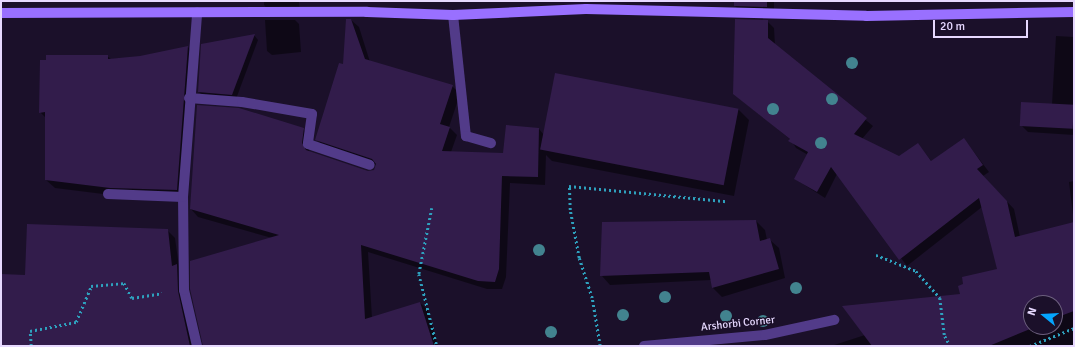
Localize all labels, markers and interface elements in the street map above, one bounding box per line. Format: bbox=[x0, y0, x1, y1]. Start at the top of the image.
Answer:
scale bar bbox=[935, 12, 1030, 38]
text: 20 m bbox=[940, 19, 965, 34]
north arrow bbox=[1023, 295, 1063, 335]
text: N bbox=[1025, 306, 1039, 317]
street label: Arshorbi Corner bbox=[700, 314, 776, 334]

